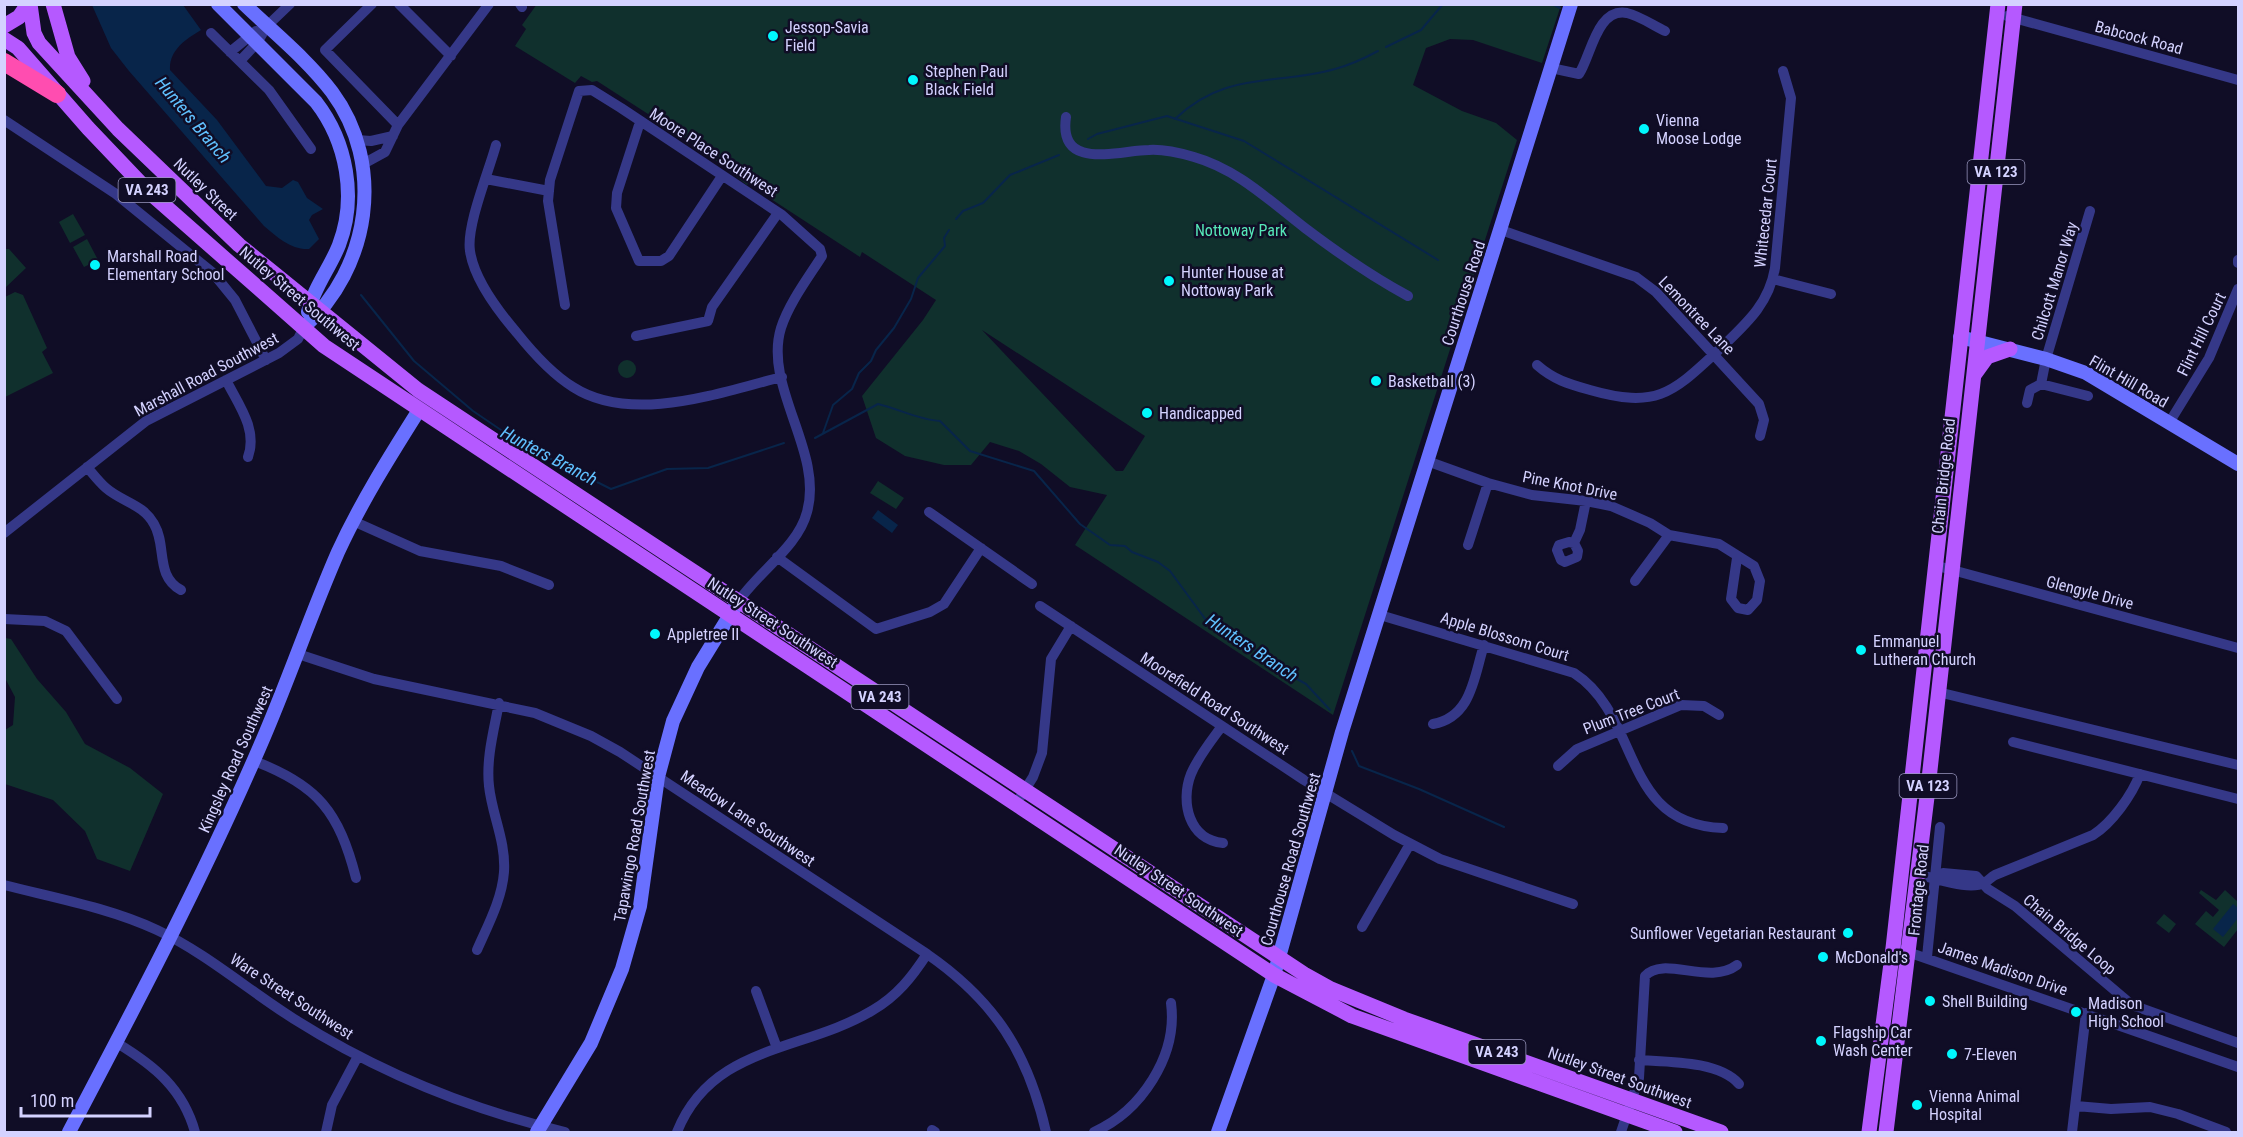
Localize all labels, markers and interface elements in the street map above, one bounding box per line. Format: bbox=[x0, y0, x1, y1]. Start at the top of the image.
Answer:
street label: Babcock Road bbox=[2093, 17, 2185, 58]
place label: Jessop-Savia Field bbox=[785, 18, 869, 55]
marker: Jessop-Savia Field bbox=[766, 29, 780, 43]
place label: Stephen Paul Black Field bbox=[925, 62, 1008, 99]
water label: Hunters Branch bbox=[151, 72, 236, 167]
marker: Stephen Paul Black Field bbox=[906, 73, 920, 87]
street label: Moore Place Southwest bbox=[646, 104, 782, 201]
place label: Vienna Moose Lodge bbox=[1656, 111, 1742, 148]
marker: Vienna Moose Lodge bbox=[1637, 122, 1651, 136]
street label: Nutley Street bbox=[170, 154, 242, 225]
street label: Whitecedar Court bbox=[1750, 157, 1781, 269]
road number: VA 123 bbox=[1968, 160, 2024, 184]
road number: VA 243 bbox=[118, 178, 176, 202]
street label: Chilcott Manor Way bbox=[2027, 219, 2082, 343]
park label: Nottoway Park bbox=[1195, 221, 1288, 240]
street label: Courthouse Road bbox=[1438, 238, 1489, 348]
street label: Nutley Street Southwest bbox=[236, 242, 364, 354]
place label: Marshall Road Elementary School bbox=[107, 247, 224, 284]
marker: Marshall Road Elementary School bbox=[88, 258, 102, 272]
place label: Hunter House at Nottoway Park bbox=[1181, 263, 1284, 300]
street label: Lemontree Lane bbox=[1655, 272, 1739, 358]
marker: Hunter House at Nottoway Park bbox=[1162, 274, 1176, 288]
street label: Flint Hill Court bbox=[2173, 289, 2230, 379]
street label: Marshall Road Southwest bbox=[131, 328, 282, 421]
street label: Flint Hill Road bbox=[2086, 351, 2172, 412]
place label: Basketball (3) bbox=[1388, 372, 1476, 391]
marker: Basketball (3) bbox=[1369, 374, 1383, 388]
place label: Handicapped bbox=[1159, 404, 1242, 423]
marker: Handicapped bbox=[1140, 406, 1154, 420]
street label: Chain Bridge Road bbox=[1928, 417, 1959, 535]
water label: Hunters Branch bbox=[497, 421, 601, 490]
street label: Pine Knot Drive bbox=[1521, 467, 1619, 504]
street label: Glengyle Drive bbox=[2044, 572, 2136, 613]
street label: Nutley Street Southwest bbox=[704, 573, 842, 672]
street label: Apple Blossom Court bbox=[1438, 608, 1572, 665]
water label: Hunters Branch bbox=[1202, 609, 1302, 686]
place label: Appletree II bbox=[667, 625, 739, 644]
marker: Appletree II bbox=[648, 627, 662, 641]
place label: Emmanuel Lutheran Church bbox=[1873, 632, 1976, 669]
marker: Emmanuel Lutheran Church bbox=[1854, 643, 1868, 657]
street label: Moorefield Road Southwest bbox=[1137, 648, 1293, 759]
street label: Kingsley Road Southwest bbox=[194, 682, 277, 836]
street label: Plum Tree Court bbox=[1580, 684, 1682, 739]
road number: VA 243 bbox=[852, 685, 908, 709]
street label: Tapawingo Road Southwest bbox=[610, 748, 659, 924]
street label: Meadow Lane Southwest bbox=[677, 766, 819, 871]
street label: Courthouse Road Southwest bbox=[1257, 770, 1324, 948]
road number: VA 123 bbox=[1900, 774, 1956, 798]
street label: Nutley Street Southwest bbox=[1111, 840, 1247, 941]
street label: Frontage Road bbox=[1904, 844, 1933, 937]
street label: Chain Bridge Loop bbox=[2019, 890, 2120, 979]
place label: Sunflower Vegetarian Restaurant bbox=[1630, 924, 1836, 943]
marker: Sunflower Vegetarian Restaurant bbox=[1841, 926, 1855, 940]
street label: James Madison Drive bbox=[1935, 937, 2070, 1000]
place label: McDonald's bbox=[1835, 948, 1908, 967]
street label: Ware Street Southwest bbox=[227, 949, 357, 1044]
marker: McDonald's bbox=[1816, 950, 1830, 964]
place label: Shell Building bbox=[1942, 992, 2028, 1011]
marker: Shell Building bbox=[1923, 994, 1937, 1008]
place label: Madison High School bbox=[2088, 994, 2164, 1031]
marker: Madison High School bbox=[2069, 1005, 2083, 1019]
place label: Flagship Car Wash Center bbox=[1833, 1023, 1913, 1060]
marker: Flagship Car Wash Center bbox=[1814, 1034, 1828, 1048]
road number: VA 243 bbox=[1468, 1040, 1526, 1064]
street label: Nutley Street Southwest bbox=[1545, 1043, 1694, 1112]
place label: 7-Eleven bbox=[1964, 1045, 2017, 1064]
marker: 7-Eleven bbox=[1945, 1047, 1959, 1061]
scale bar bbox=[21, 1080, 150, 1118]
place label: Vienna Animal Hospital bbox=[1929, 1087, 2020, 1124]
text: 100 m bbox=[30, 1090, 74, 1111]
marker: Vienna Animal Hospital bbox=[1910, 1098, 1924, 1112]

